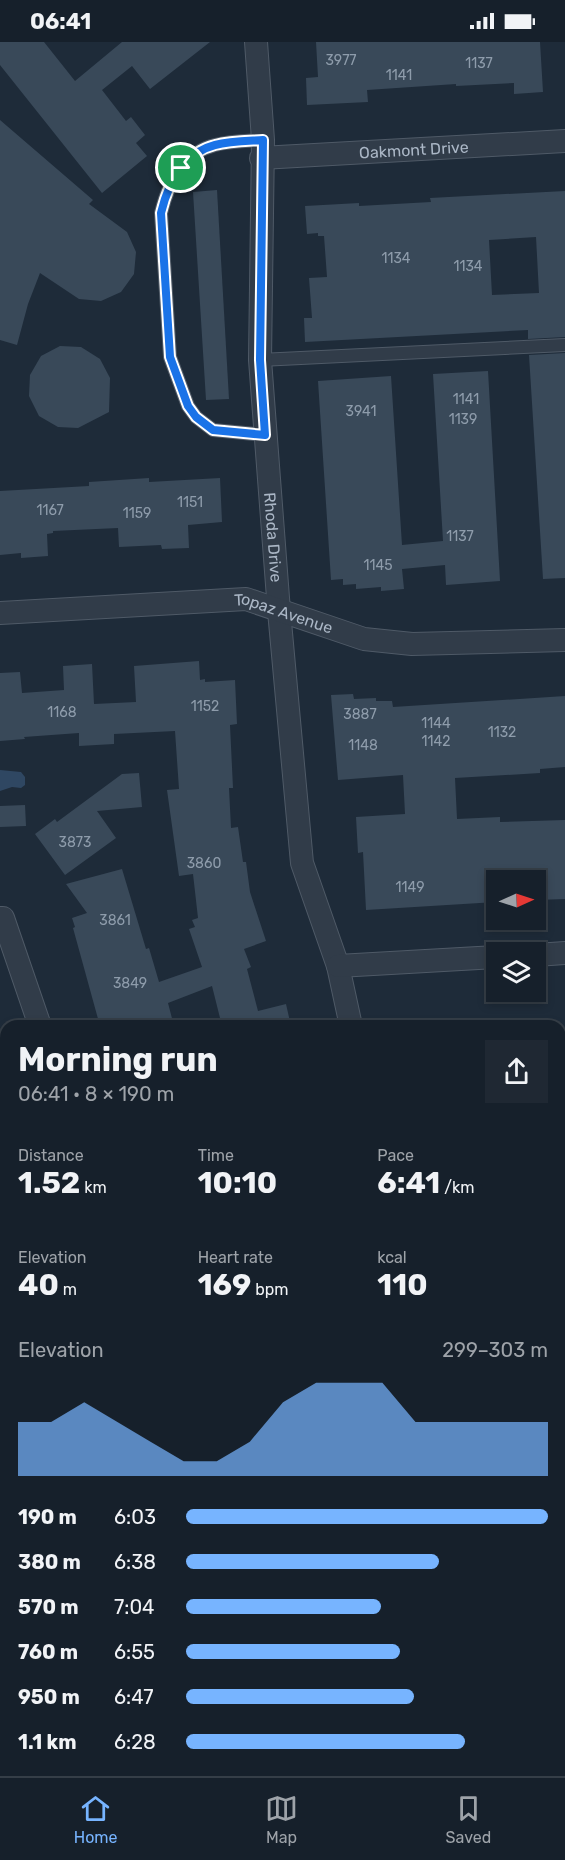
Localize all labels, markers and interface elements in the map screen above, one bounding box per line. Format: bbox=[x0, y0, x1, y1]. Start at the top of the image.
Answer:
text: 06:41 bbox=[30, 8, 91, 35]
house number: 3977 bbox=[325, 52, 357, 69]
house number: 1137 bbox=[465, 55, 493, 72]
house number: 1141 bbox=[386, 67, 412, 84]
street label: Oakmont Drive bbox=[358, 137, 469, 162]
pin bbox=[155, 142, 206, 193]
icon: arrive bbox=[164, 151, 197, 184]
house number: 1134 bbox=[381, 250, 411, 267]
house number: 1134 bbox=[453, 258, 483, 275]
house number: 1141 bbox=[453, 391, 479, 408]
house number: 3941 bbox=[346, 403, 376, 420]
house number: 1139 bbox=[449, 411, 477, 428]
street label: Rhoda Drive bbox=[261, 492, 286, 583]
house number: 1151 bbox=[177, 494, 203, 511]
house number: 1167 bbox=[36, 502, 64, 519]
house number: 1159 bbox=[123, 505, 151, 522]
house number: 1137 bbox=[446, 528, 474, 545]
house number: 1145 bbox=[364, 557, 393, 574]
street label: Topaz Avenue bbox=[234, 589, 335, 637]
house number: 1152 bbox=[191, 698, 219, 715]
house number: 1168 bbox=[47, 704, 77, 721]
house number: 3887 bbox=[343, 706, 377, 723]
house number: 1144 bbox=[421, 715, 451, 732]
house number: 1132 bbox=[488, 724, 516, 741]
house number: 1142 bbox=[422, 733, 450, 750]
house number: 1148 bbox=[348, 737, 378, 754]
house number: 3873 bbox=[59, 834, 91, 851]
house number: 3860 bbox=[187, 855, 221, 872]
north arrow bbox=[486, 870, 546, 930]
map controls bbox=[486, 870, 546, 1002]
house number: 1149 bbox=[396, 879, 424, 896]
house number: 3861 bbox=[99, 912, 131, 929]
button: layers bbox=[486, 942, 546, 1002]
house number: 3849 bbox=[113, 975, 147, 992]
text: Morning run bbox=[18, 1040, 218, 1079]
button: share bbox=[485, 1040, 548, 1103]
text: 06:41 · 8 × 190 m bbox=[18, 1082, 174, 1106]
text: Distance bbox=[18, 1146, 84, 1165]
text: Time bbox=[198, 1146, 234, 1165]
text: Pace bbox=[377, 1146, 414, 1165]
text: 1.52 bbox=[18, 1165, 80, 1201]
text: 10:10 bbox=[198, 1165, 277, 1201]
text: 6:41 bbox=[377, 1165, 440, 1201]
text: km bbox=[80, 1178, 107, 1197]
text: /km bbox=[440, 1178, 474, 1197]
text: Elevation bbox=[18, 1248, 87, 1267]
text: Heart rate bbox=[198, 1248, 273, 1267]
text: kcal bbox=[377, 1248, 407, 1267]
text: 40 bbox=[18, 1267, 59, 1303]
text: 169 bbox=[198, 1267, 251, 1303]
text: 110 bbox=[377, 1267, 428, 1303]
text: m bbox=[59, 1280, 77, 1299]
text: bpm bbox=[251, 1280, 289, 1299]
text: Elevation bbox=[18, 1338, 104, 1362]
text: 299–303 m bbox=[442, 1338, 548, 1362]
text: 190 m bbox=[18, 1505, 77, 1529]
text: 6:03 bbox=[114, 1505, 156, 1529]
text: 380 m bbox=[18, 1550, 81, 1574]
text: 6:38 bbox=[114, 1550, 156, 1574]
text: 570 m bbox=[18, 1595, 79, 1619]
text: 7:04 bbox=[114, 1595, 155, 1619]
text: 760 m bbox=[18, 1640, 78, 1664]
text: 6:55 bbox=[114, 1640, 155, 1664]
text: 950 m bbox=[18, 1685, 80, 1709]
text: 6:47 bbox=[114, 1685, 154, 1709]
text: 1.1 km bbox=[18, 1730, 77, 1754]
text: 6:28 bbox=[114, 1730, 156, 1754]
tab: Home bbox=[74, 1792, 118, 1847]
tab: Map bbox=[265, 1792, 298, 1847]
tab: Saved bbox=[446, 1792, 491, 1847]

